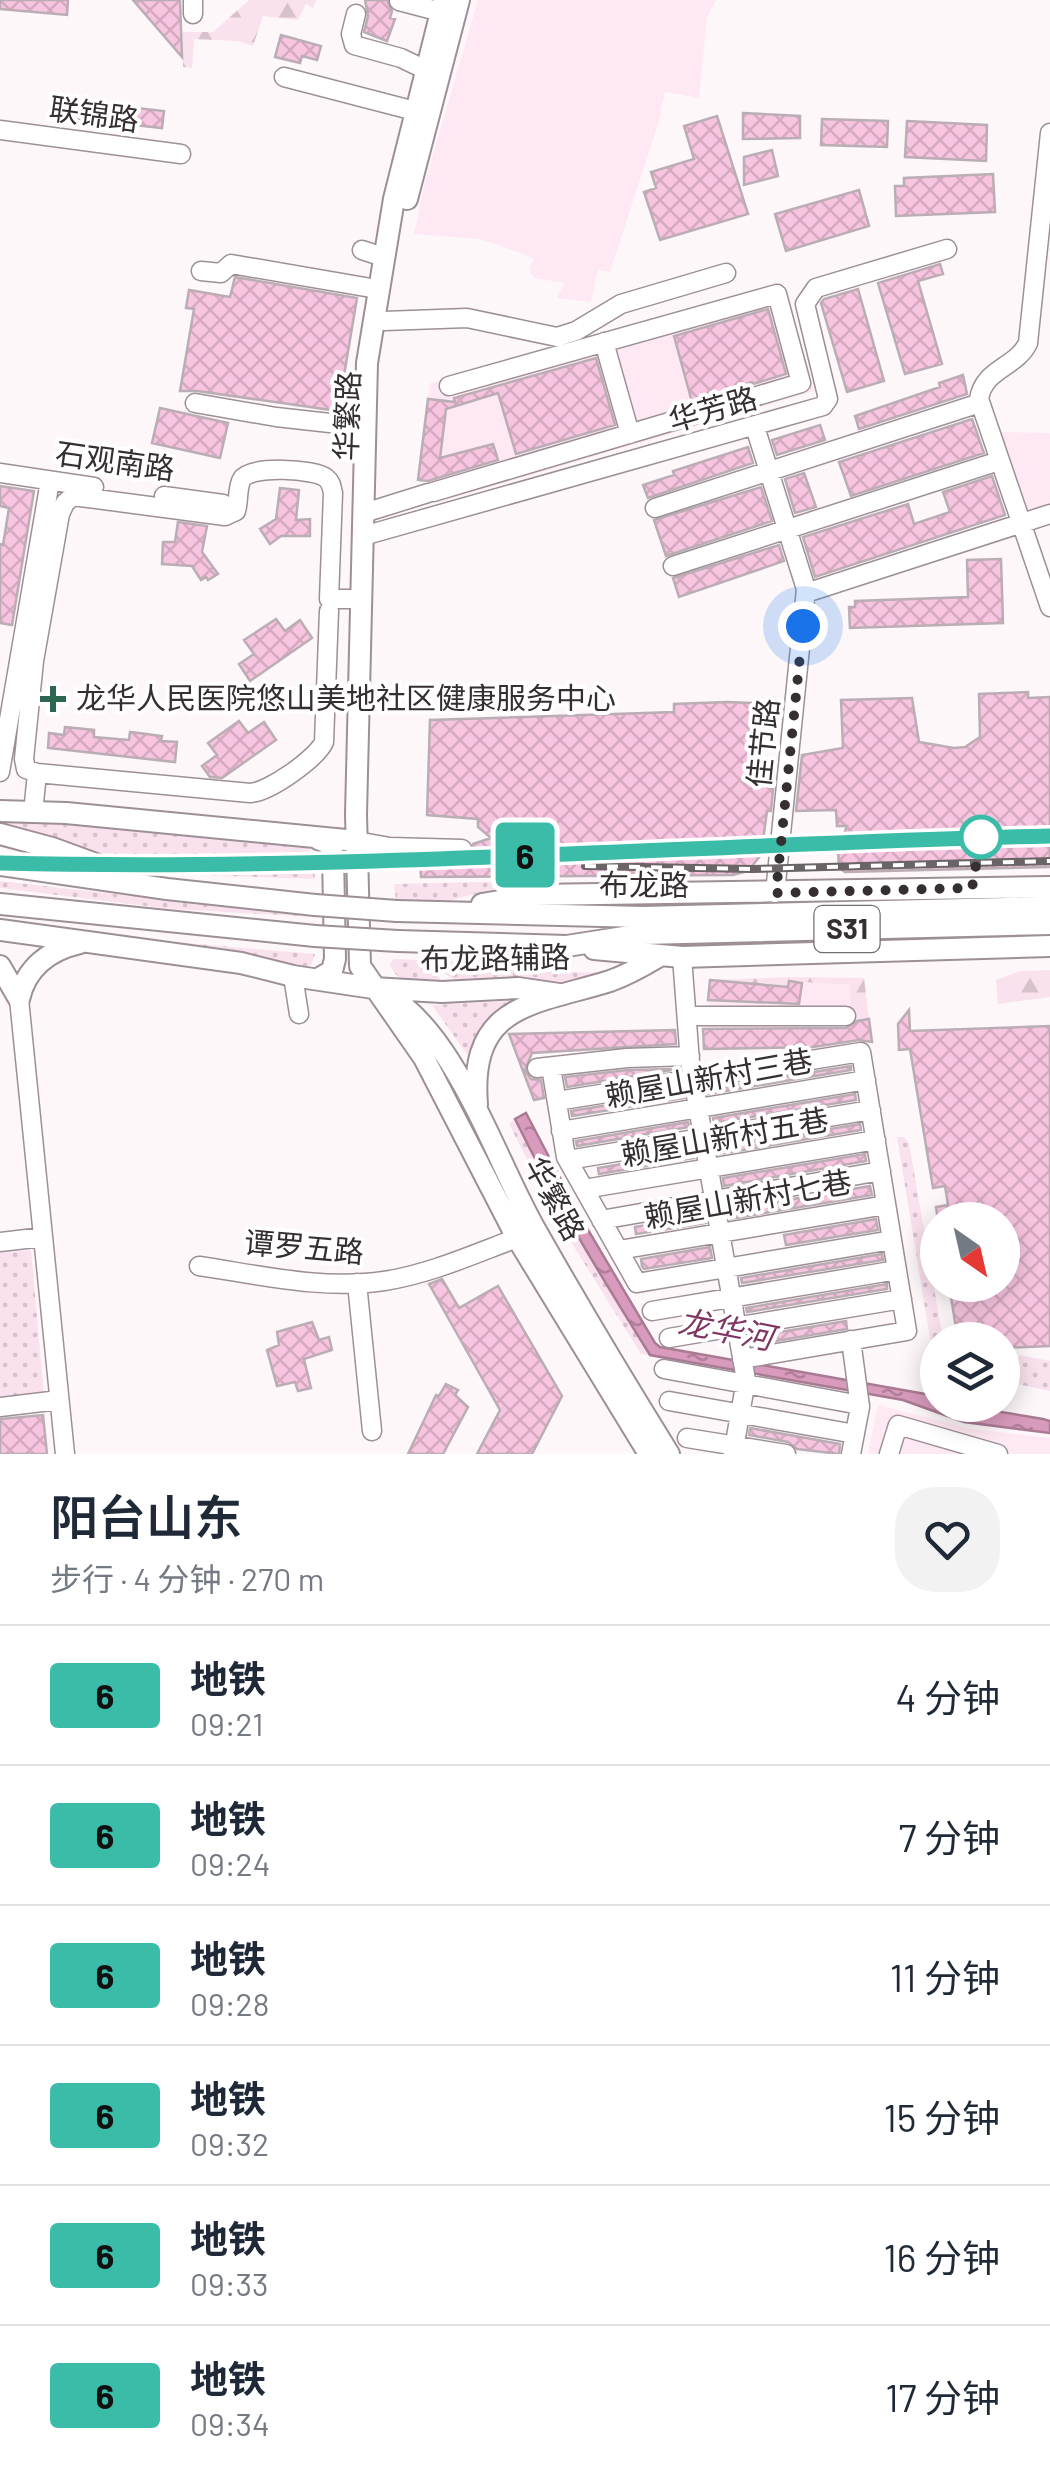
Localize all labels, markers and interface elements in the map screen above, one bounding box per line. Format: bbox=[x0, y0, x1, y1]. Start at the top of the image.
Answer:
street label: 联锦路 bbox=[47, 89, 141, 137]
street label: 华繁路 bbox=[326, 370, 366, 462]
street label: 华芳路 bbox=[664, 378, 761, 438]
street label: 石观南路 bbox=[53, 434, 177, 486]
your location bbox=[778, 601, 828, 651]
place label: 龙华人民医院悠山美地社区健康服务中心 bbox=[76, 679, 616, 715]
marker: 龙华人民医院悠山美地社区健康服务中心 bbox=[40, 686, 66, 712]
street label: 佳节路 bbox=[739, 696, 785, 789]
unlabelled marker bbox=[960, 816, 1002, 858]
line badge: 6 bbox=[492, 822, 558, 888]
text: 6 bbox=[516, 834, 534, 876]
street label: 布龙路 bbox=[599, 866, 689, 902]
road number: S31 bbox=[814, 906, 880, 952]
street label: 布龙路辅路 bbox=[420, 938, 570, 976]
street label: 赖屋山新村三巷 bbox=[602, 1041, 815, 1113]
street label: 赖屋山新村五巷 bbox=[618, 1100, 831, 1172]
street label: 华繁路 bbox=[518, 1150, 593, 1246]
street label: 赖屋山新村七巷 bbox=[641, 1162, 854, 1234]
north arrow bbox=[920, 1202, 1020, 1302]
map controls bbox=[920, 1202, 1020, 1422]
street label: 谭罗五路 bbox=[243, 1223, 366, 1269]
water label: 龙华河 bbox=[676, 1300, 783, 1357]
button: layers bbox=[920, 1322, 1020, 1422]
text: 阳台山东 bbox=[50, 1487, 242, 1545]
button: heart bbox=[895, 1487, 1000, 1592]
text: 步行 · 4 分钟 · 270 m bbox=[50, 1559, 324, 1597]
text: 地铁 bbox=[190, 1655, 266, 1701]
text: 6 bbox=[96, 1674, 114, 1716]
text: 4 分钟 bbox=[895, 1674, 1000, 1720]
text: 09:21 bbox=[190, 1704, 264, 1742]
text: 地铁 bbox=[190, 1795, 266, 1841]
text: 6 bbox=[96, 1814, 114, 1856]
text: 7 分钟 bbox=[898, 1814, 1000, 1860]
text: 09:24 bbox=[190, 1844, 270, 1882]
text: 地铁 bbox=[190, 1935, 266, 1981]
text: 6 bbox=[96, 1954, 114, 1996]
text: 11 分钟 bbox=[890, 1954, 1000, 2000]
text: 09:28 bbox=[190, 1984, 269, 2022]
text: 地铁 bbox=[190, 2075, 266, 2121]
text: 6 bbox=[96, 2094, 114, 2136]
text: 15 分钟 bbox=[884, 2094, 1000, 2140]
text: 09:32 bbox=[190, 2124, 269, 2162]
text: 地铁 bbox=[190, 2215, 266, 2261]
text: 6 bbox=[96, 2234, 114, 2276]
text: 16 分钟 bbox=[884, 2234, 1000, 2280]
text: 09:33 bbox=[190, 2264, 269, 2302]
text: 地铁 bbox=[190, 2355, 266, 2401]
text: 6 bbox=[96, 2374, 114, 2416]
text: 17 分钟 bbox=[885, 2374, 1000, 2420]
text: 09:34 bbox=[190, 2404, 270, 2442]

